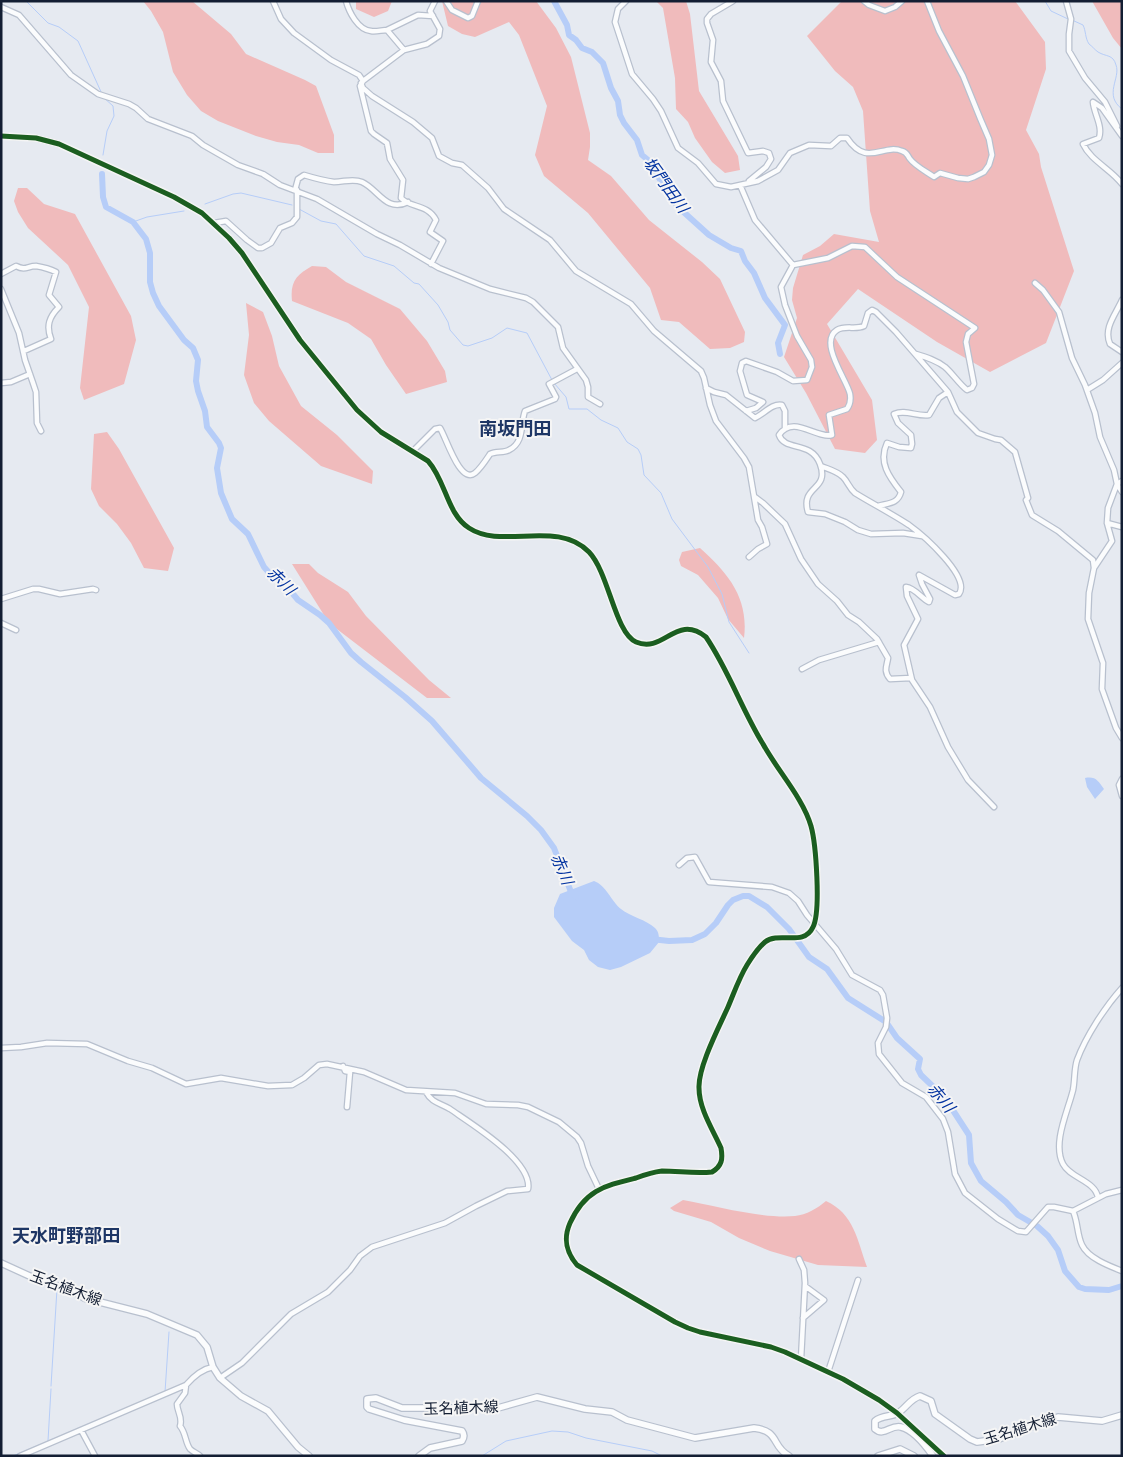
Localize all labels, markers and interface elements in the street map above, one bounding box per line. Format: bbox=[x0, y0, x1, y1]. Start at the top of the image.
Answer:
water label: 坂門田川 bbox=[639, 153, 694, 219]
district label: 南坂門田 bbox=[479, 417, 551, 441]
water label: 赤川 bbox=[262, 562, 301, 601]
water label: 赤川 bbox=[546, 850, 579, 890]
water label: 赤川 bbox=[923, 1079, 961, 1119]
district label: 天水町野部田 bbox=[12, 1224, 120, 1248]
street label: 玉名植木線 bbox=[27, 1266, 105, 1310]
street label: 玉名植木線 bbox=[423, 1397, 499, 1419]
street label: 玉名植木線 bbox=[981, 1408, 1059, 1450]

